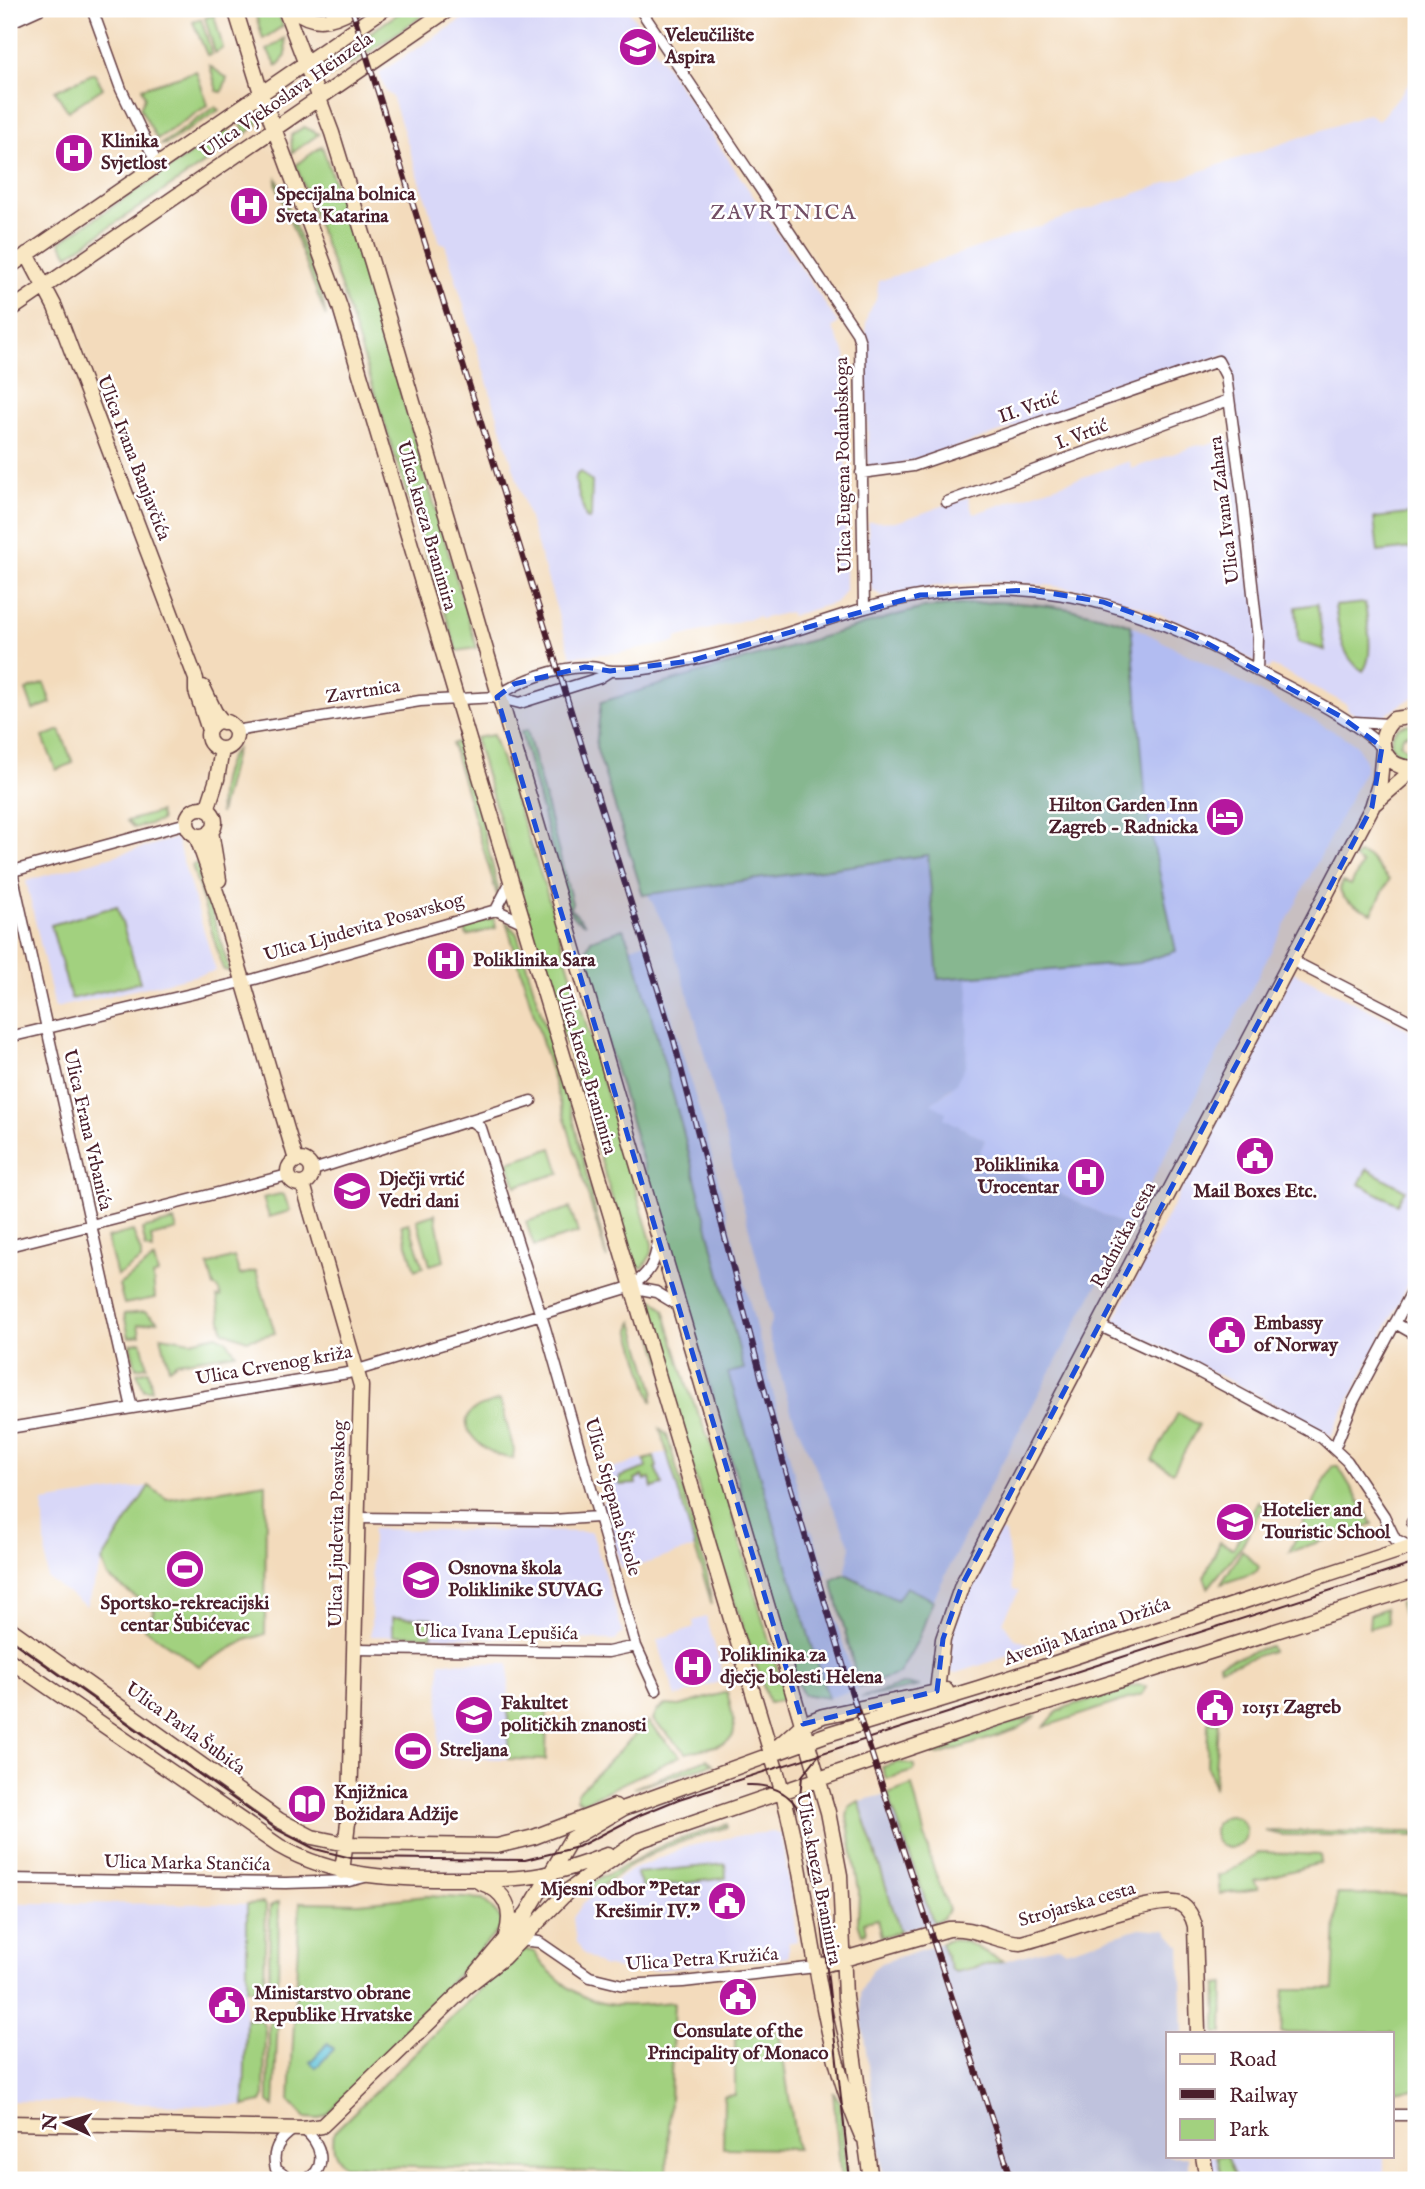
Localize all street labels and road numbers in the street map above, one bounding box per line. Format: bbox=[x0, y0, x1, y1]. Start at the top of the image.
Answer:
street label: Ulica Vjekoslava Heinzela bbox=[196, 27, 378, 165]
street label: Ulica Eugena Podaubskoga bbox=[830, 356, 858, 573]
street label: Ulica Ivana Banjavčića bbox=[90, 372, 176, 545]
street label: II. Vrtić bbox=[995, 386, 1063, 430]
street label: I. Vrtić bbox=[1052, 414, 1112, 456]
street label: Ulica Ivana Zahara bbox=[1204, 434, 1246, 585]
street label: Ulica kneza Branimira bbox=[390, 439, 462, 614]
street label: Zavrtnica bbox=[324, 674, 403, 710]
street label: Ulica Ljudevita Posavskog bbox=[261, 888, 468, 968]
street label: Ulica kneza Branimira bbox=[550, 983, 622, 1158]
street label: Ulica Frana Vrbanića bbox=[57, 1047, 117, 1214]
street label: Radnička cesta bbox=[1086, 1177, 1162, 1292]
street label: Ulica Crvenog križa bbox=[194, 1340, 355, 1392]
street label: Ulica Stjepana Širole bbox=[578, 1415, 647, 1579]
street label: Ulica Ljudevita Posavskog bbox=[324, 1420, 352, 1628]
street label: Avenija Marina Držića bbox=[1000, 1592, 1174, 1672]
street label: Ulica Ivana Lepušića bbox=[414, 1620, 579, 1646]
street label: Ulica Pavla Šubića bbox=[120, 1677, 251, 1781]
street label: Ulica kneza Branimira bbox=[790, 1791, 847, 1968]
street label: Ulica Marka Stančića bbox=[104, 1851, 271, 1877]
street label: Strojarska cesta bbox=[1016, 1877, 1139, 1933]
street label: Ulica Petra Kružića bbox=[625, 1943, 780, 1977]

